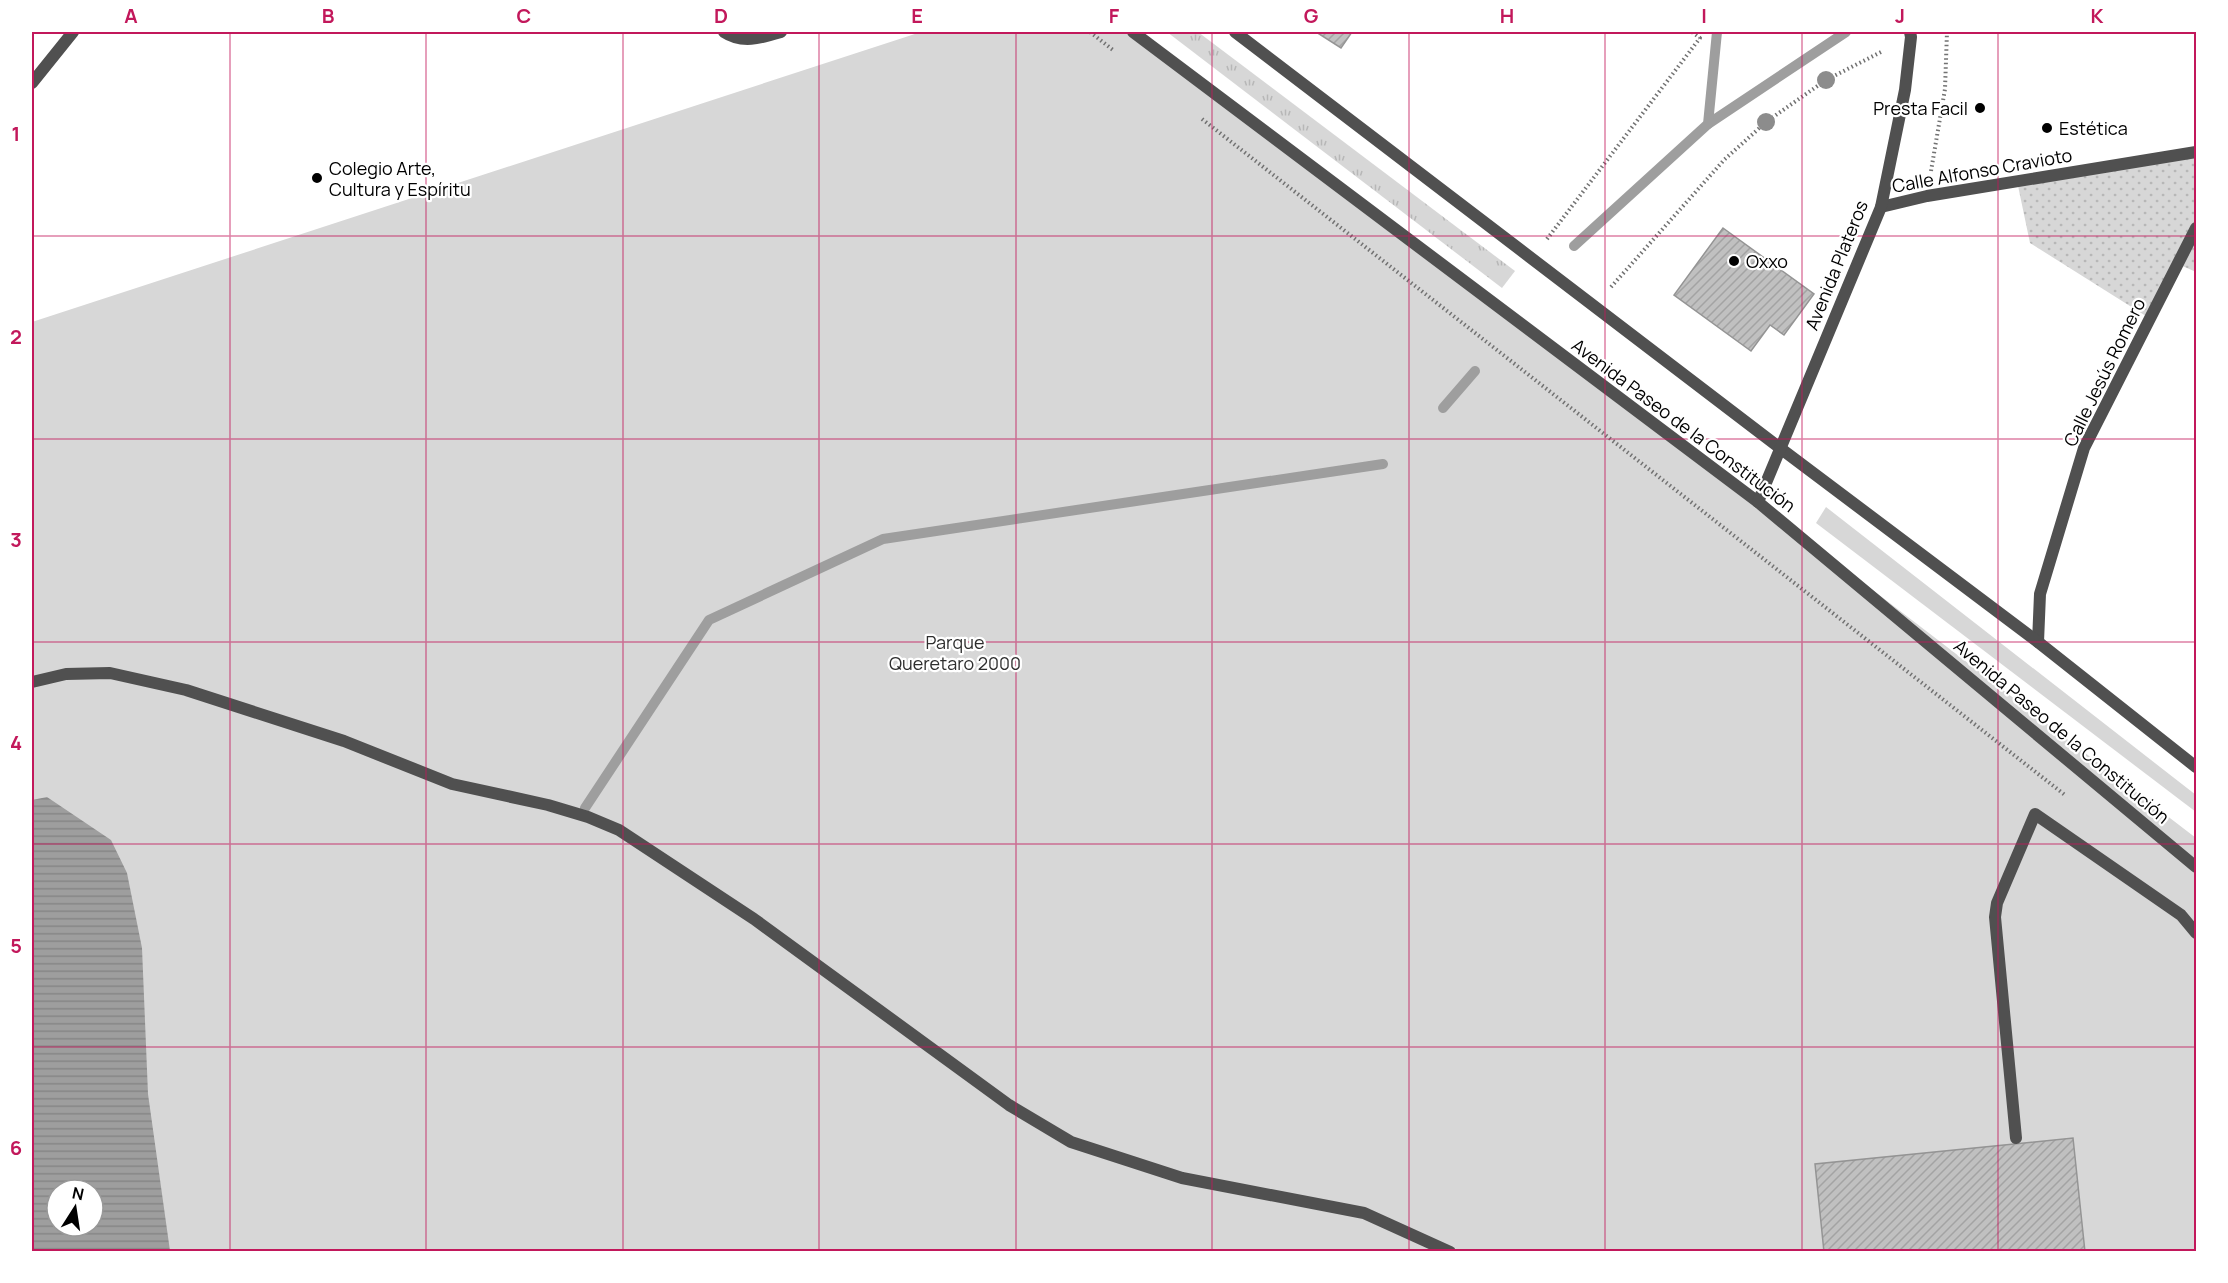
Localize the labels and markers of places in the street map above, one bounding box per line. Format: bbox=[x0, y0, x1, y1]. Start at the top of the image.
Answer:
place label: Presta Facil bbox=[1873, 96, 1968, 120]
marker: Presta Facil bbox=[1973, 101, 1987, 115]
place label: Estética bbox=[2059, 116, 2128, 140]
marker: Estética bbox=[2040, 121, 2054, 135]
place label: Colegio Arte, Cultura y Espíritu bbox=[329, 156, 471, 201]
marker: Colegio Arte, Cultura y Espíritu bbox=[310, 171, 324, 185]
place label: Oxxo bbox=[1746, 249, 1788, 273]
marker: Oxxo bbox=[1727, 254, 1741, 268]

